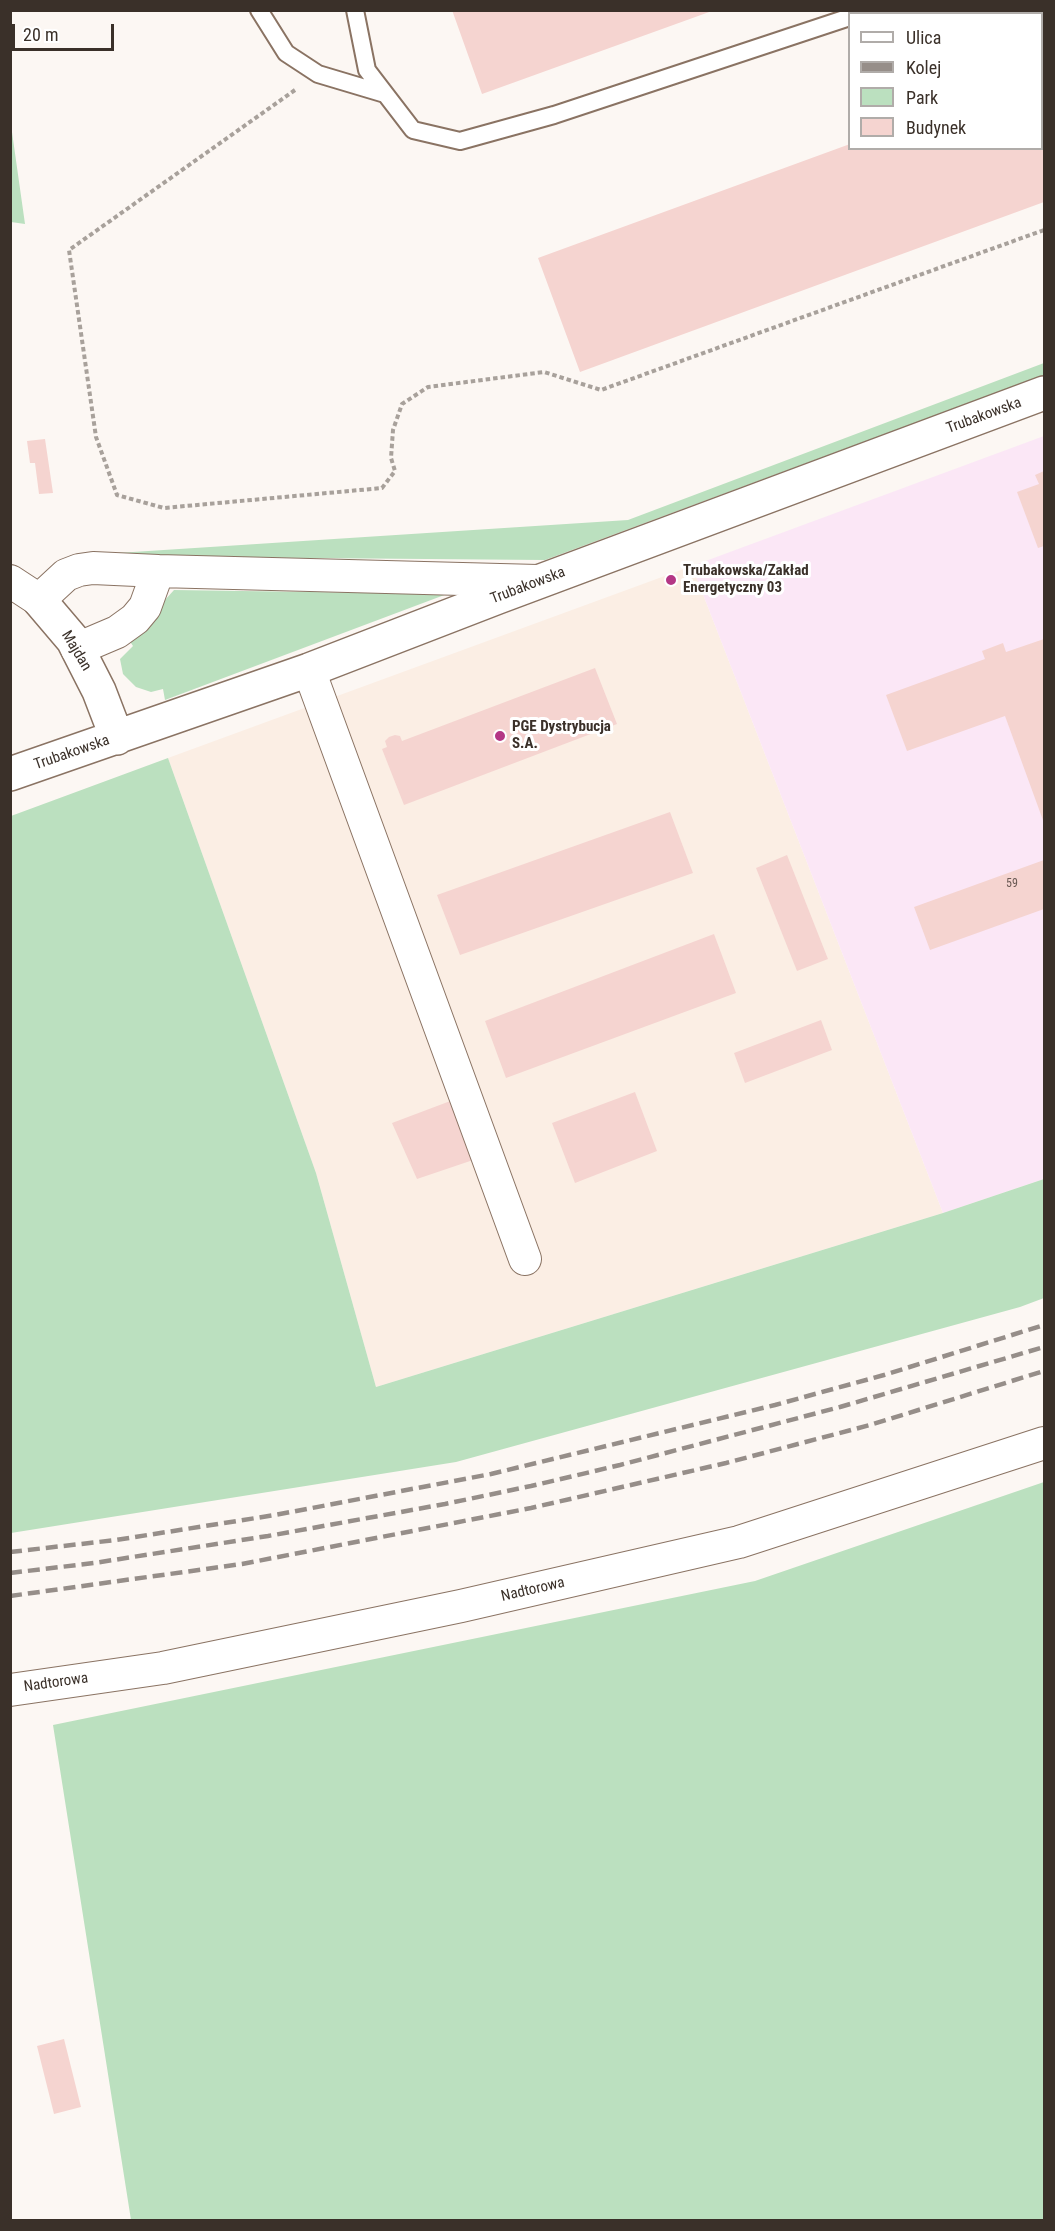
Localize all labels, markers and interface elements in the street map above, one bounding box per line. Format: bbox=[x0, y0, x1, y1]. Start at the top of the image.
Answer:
scale bar bbox=[15, 12, 117, 50]
legend bbox=[848, 12, 1043, 150]
text: 20 m bbox=[23, 24, 58, 45]
text: Ulica bbox=[906, 27, 941, 48]
text: Kolej bbox=[906, 57, 941, 78]
text: Park bbox=[906, 87, 938, 108]
text: Budynek bbox=[906, 117, 966, 138]
street label: Trubakowska bbox=[944, 394, 1024, 438]
place label: Trubakowska/Zakład Energetyczny 03 bbox=[683, 562, 809, 597]
street label: Trubakowska bbox=[488, 564, 568, 608]
marker: Trubakowska/Zakład Energetyczny 03 bbox=[664, 573, 678, 587]
street label: Majdan bbox=[57, 628, 95, 674]
place label: PGE Dystrybucja S.A. bbox=[512, 718, 611, 753]
marker: PGE Dystrybucja S.A. bbox=[493, 729, 507, 743]
street label: Trubakowska bbox=[32, 732, 112, 774]
house number: 59 bbox=[1006, 877, 1018, 891]
street label: Nadtorowa bbox=[499, 1574, 567, 1606]
street label: Nadtorowa bbox=[23, 1670, 89, 1696]

